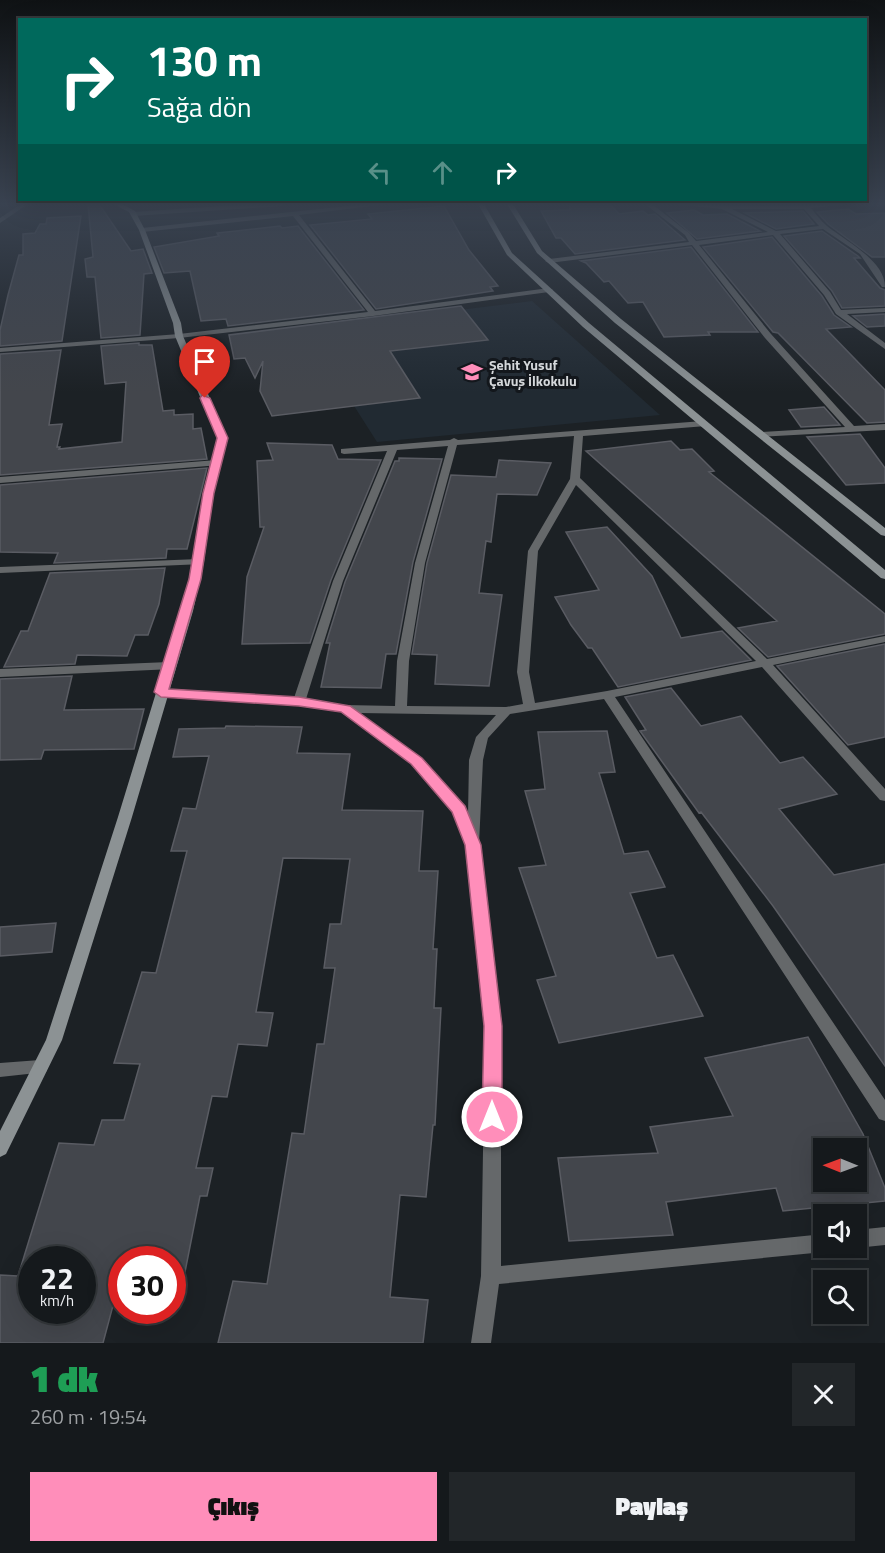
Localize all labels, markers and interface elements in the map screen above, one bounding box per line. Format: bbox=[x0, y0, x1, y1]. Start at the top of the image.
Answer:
text: 130 m bbox=[147, 28, 262, 92]
icon: right bbox=[48, 42, 126, 120]
text: Sağa dön bbox=[147, 86, 252, 127]
icon: left bbox=[363, 156, 396, 189]
icon: ahead bbox=[426, 156, 459, 189]
icon: right bbox=[489, 156, 522, 189]
pin bbox=[179, 336, 230, 398]
icon: arrive bbox=[188, 345, 221, 378]
place label: Şehit Yusuf Çavuş İlkokulu bbox=[489, 354, 577, 391]
school or university icon: Şehit Yusuf Çavuş İlkokulu bbox=[460, 360, 484, 384]
position arrow bbox=[460, 1085, 524, 1149]
north arrow bbox=[813, 1138, 867, 1192]
map controls bbox=[813, 1138, 867, 1324]
button: sound bbox=[813, 1204, 867, 1258]
speed limit sign: 30 bbox=[108, 1246, 186, 1324]
text: 22 bbox=[40, 1255, 74, 1301]
button: search bbox=[813, 1270, 867, 1324]
text: km/h bbox=[40, 1289, 74, 1312]
text: 1 dk bbox=[30, 1351, 98, 1406]
button: close bbox=[792, 1363, 855, 1426]
text: 260 m · 19:54 bbox=[30, 1401, 147, 1432]
button: Çıkış bbox=[30, 1472, 437, 1541]
button: Paylaş bbox=[449, 1472, 855, 1541]

